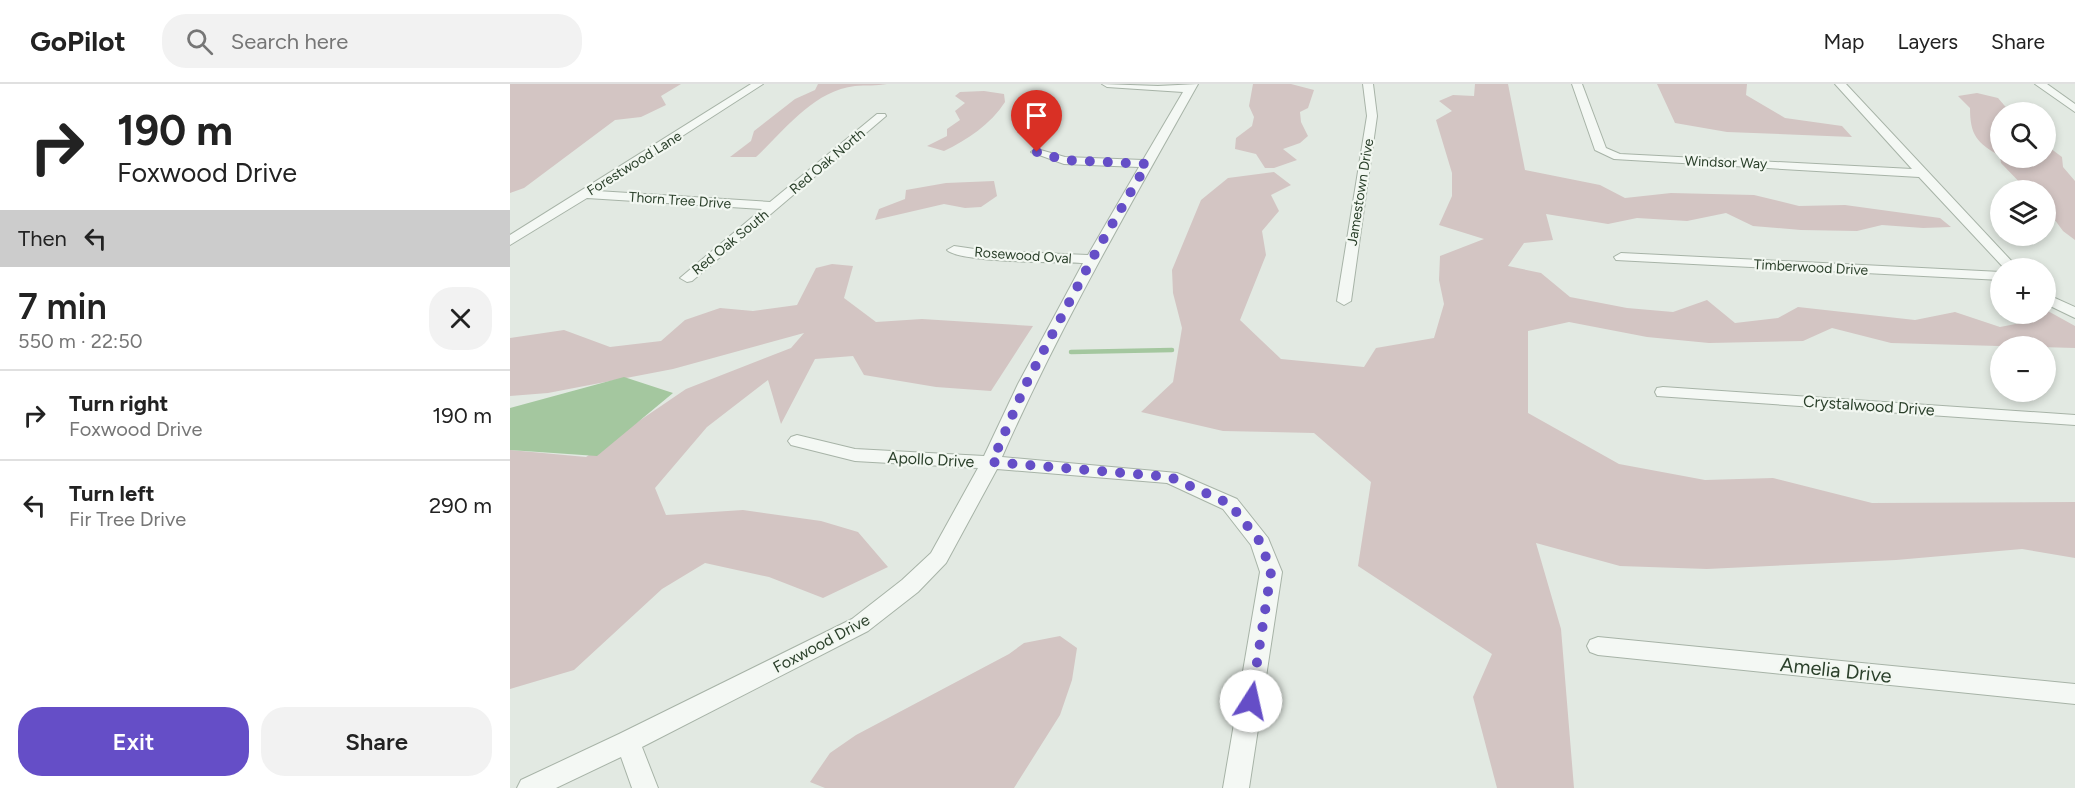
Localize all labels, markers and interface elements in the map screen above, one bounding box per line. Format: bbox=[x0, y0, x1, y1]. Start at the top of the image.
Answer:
search box bbox=[162, 14, 582, 68]
text: GoPilot bbox=[30, 24, 126, 58]
icon: search bbox=[183, 25, 216, 58]
text: Search here bbox=[231, 28, 348, 55]
text: Map bbox=[1824, 29, 1864, 54]
text: Layers bbox=[1897, 29, 1958, 54]
text: Share bbox=[1991, 29, 2045, 54]
pin bbox=[1011, 90, 1062, 152]
icon: arrive bbox=[1020, 99, 1053, 132]
map controls bbox=[1990, 102, 2056, 402]
button: search bbox=[1990, 102, 2056, 168]
text: 190 m bbox=[117, 105, 233, 156]
icon: right bbox=[18, 108, 96, 186]
street label: Red Oak North bbox=[786, 125, 869, 198]
street label: Forestwood Lane bbox=[584, 127, 685, 199]
street label: Jamestown Drive bbox=[1344, 137, 1377, 247]
street label: Windsor Way bbox=[1684, 153, 1768, 172]
text: Foxwood Drive bbox=[117, 156, 297, 189]
button: layers bbox=[1990, 180, 2056, 246]
street label: Thorn Tree Drive bbox=[628, 188, 732, 213]
street label: Red Oak South bbox=[688, 206, 772, 279]
icon: left bbox=[79, 222, 112, 255]
text: Then bbox=[18, 225, 67, 252]
street label: Rosewood Oval bbox=[974, 244, 1072, 267]
street label: Timberwood Drive bbox=[1753, 256, 1869, 279]
button: + bbox=[1990, 258, 2056, 324]
text: 7 min bbox=[18, 285, 107, 328]
button: close bbox=[429, 287, 492, 350]
text: 550 m · 22:50 bbox=[18, 329, 142, 353]
button: − bbox=[1990, 336, 2056, 402]
text: Turn right bbox=[69, 390, 168, 417]
street label: Crystalwood Drive bbox=[1803, 391, 1936, 420]
icon: right bbox=[18, 399, 51, 432]
text: 190 m bbox=[432, 402, 492, 429]
text: Foxwood Drive bbox=[69, 417, 202, 441]
street label: Apollo Drive bbox=[887, 448, 975, 471]
text: Turn left bbox=[69, 480, 155, 507]
icon: left bbox=[18, 489, 51, 522]
text: 290 m bbox=[429, 492, 492, 519]
text: Fir Tree Drive bbox=[69, 507, 186, 531]
street label: Foxwood Drive bbox=[770, 610, 873, 677]
street label: Amelia Drive bbox=[1779, 652, 1893, 688]
position arrow bbox=[1219, 669, 1283, 733]
button: Exit bbox=[18, 707, 249, 776]
button: Share bbox=[261, 707, 492, 776]

